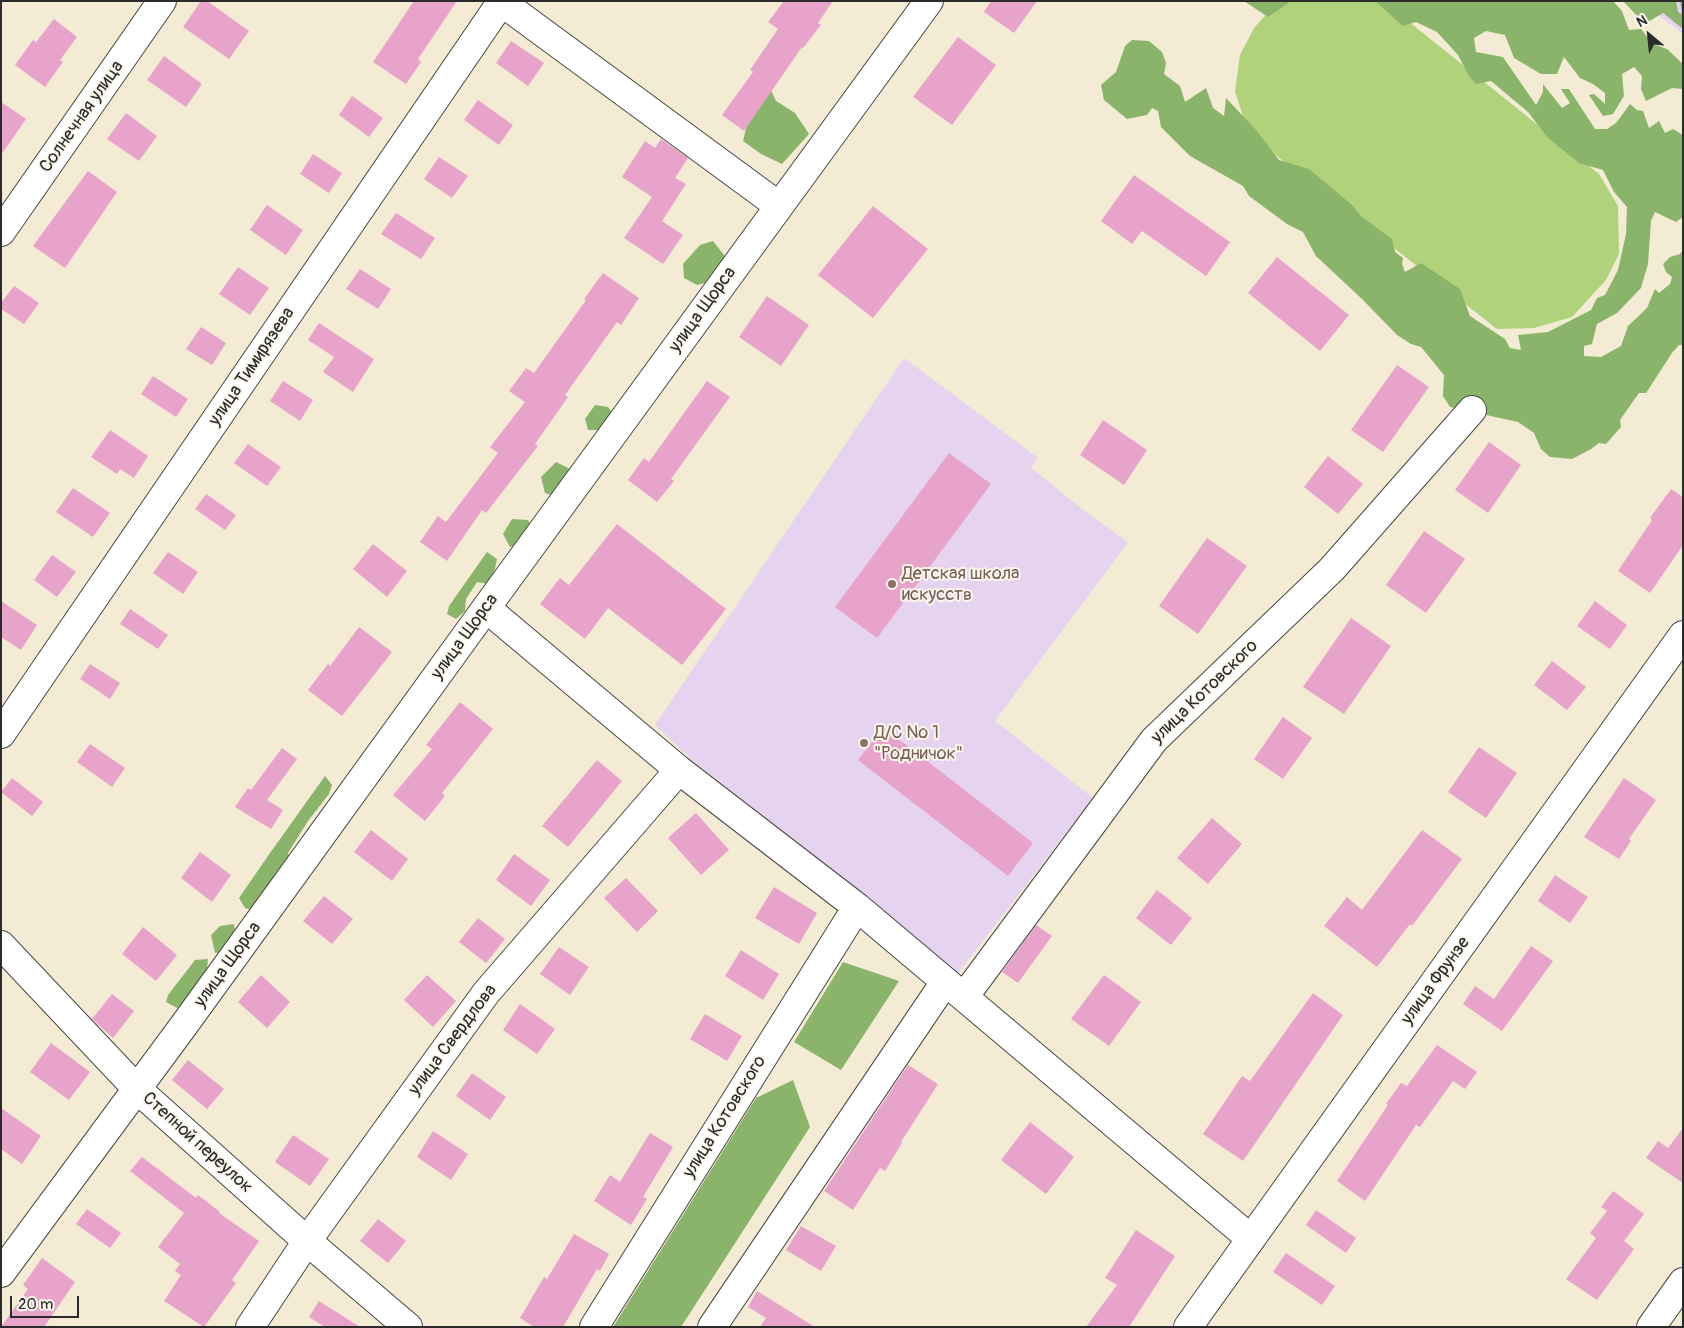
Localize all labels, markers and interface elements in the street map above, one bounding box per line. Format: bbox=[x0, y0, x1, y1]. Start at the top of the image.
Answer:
north arrow bbox=[1624, 10, 1674, 60]
text: N bbox=[1634, 12, 1650, 31]
street label: Солнечная улица bbox=[35, 57, 129, 177]
street label: улица Щорса bbox=[665, 263, 741, 357]
street label: улица Тимирязева bbox=[204, 304, 300, 430]
place label: Детская школа искусств bbox=[902, 563, 1019, 606]
marker: Детская школа искусств bbox=[886, 578, 898, 590]
street label: улица Щорса bbox=[427, 590, 503, 684]
street label: улица Котовского bbox=[1147, 636, 1263, 748]
place label: Д/С № 1 "Родничок" bbox=[874, 722, 963, 764]
marker: Д/С № 1 "Родничок" bbox=[858, 737, 870, 749]
street label: улица Щорса bbox=[190, 918, 266, 1012]
street label: улица Фрунзе bbox=[1397, 933, 1475, 1029]
street label: улица Свердлова bbox=[404, 980, 502, 1100]
street label: улица Котовского bbox=[679, 1052, 771, 1182]
street label: Степной переулок bbox=[137, 1088, 257, 1198]
scale bar bbox=[12, 1286, 81, 1318]
text: 20 m bbox=[18, 1295, 53, 1314]

